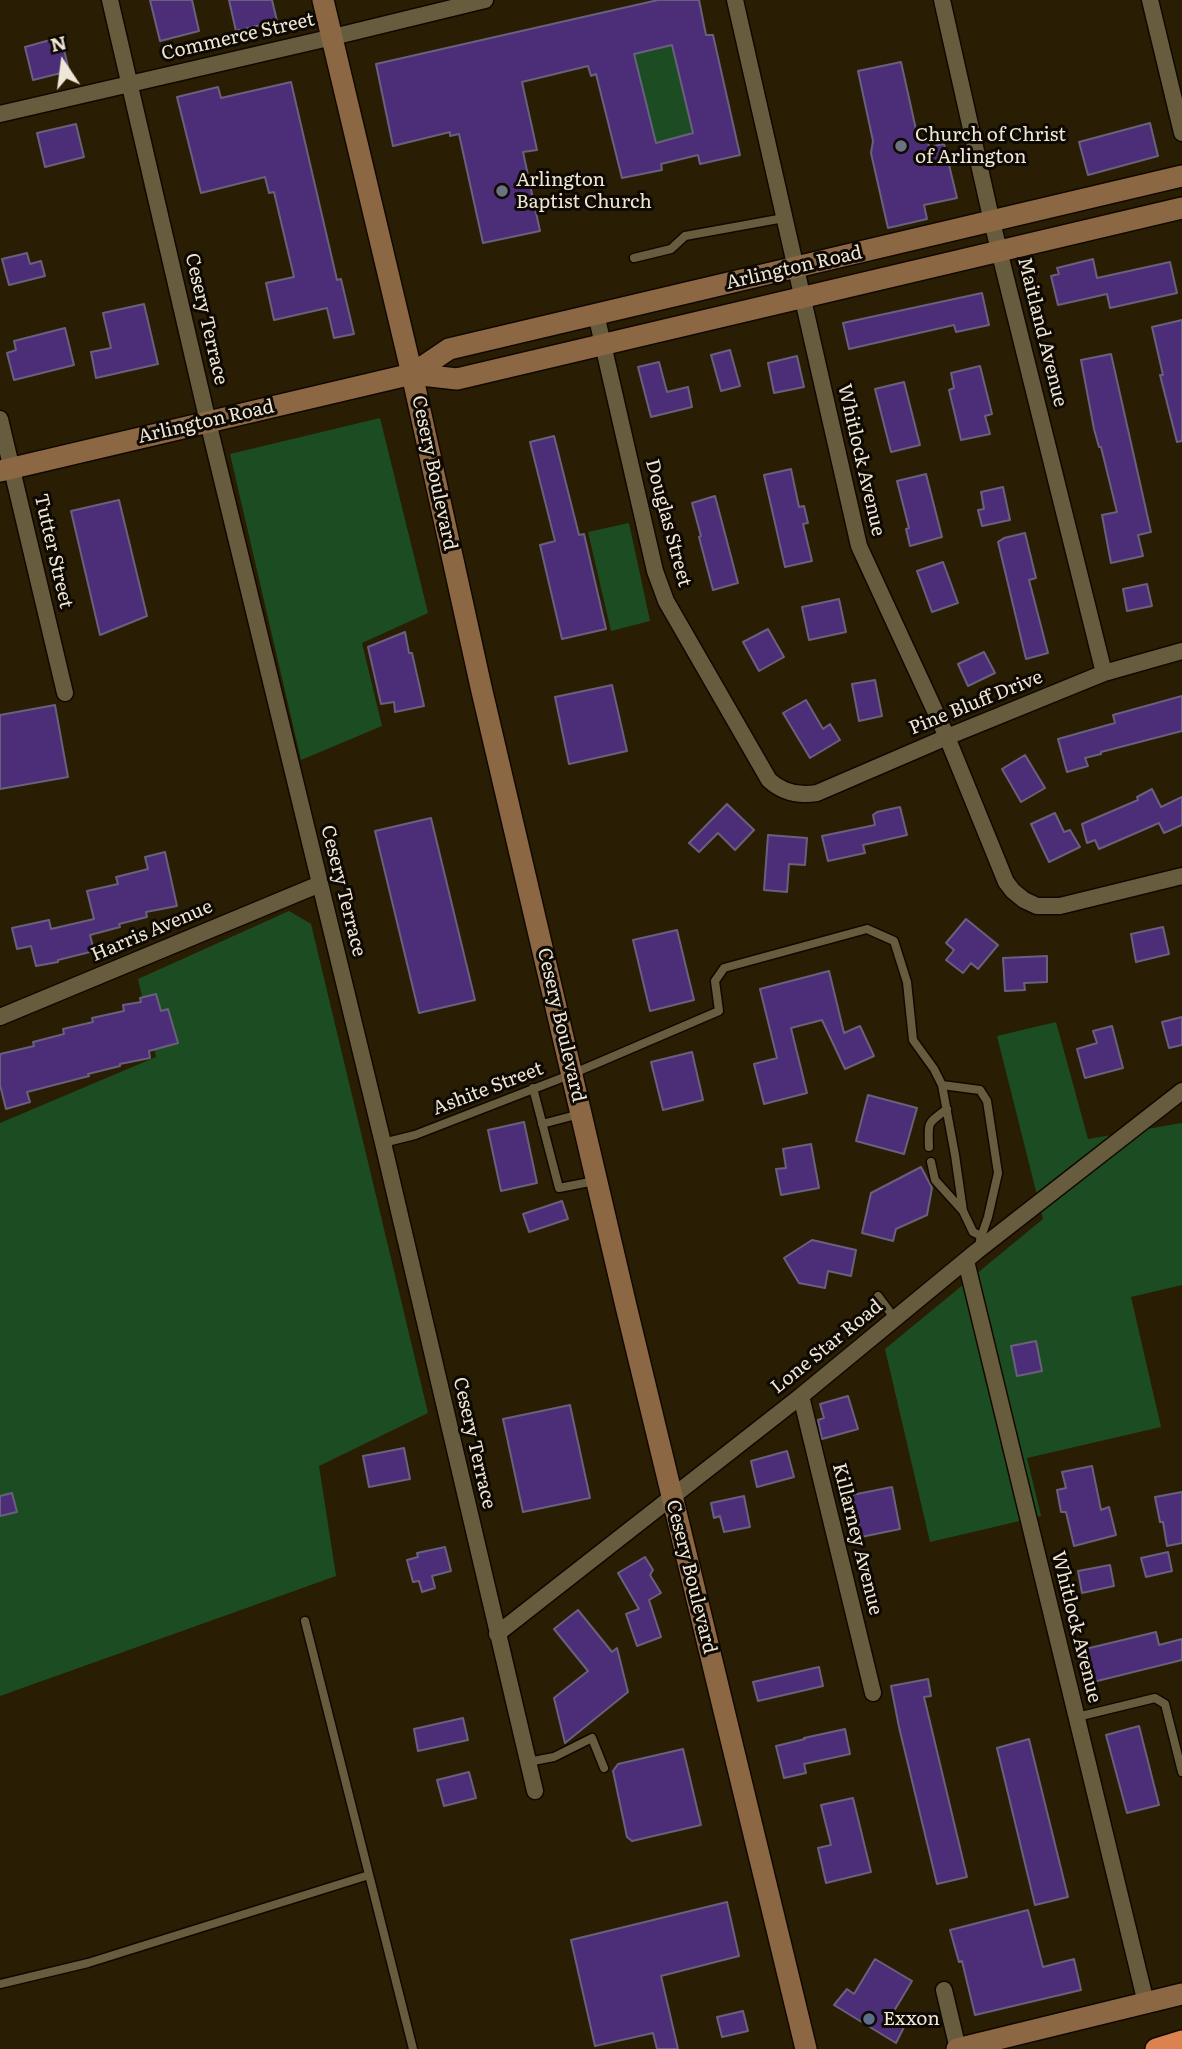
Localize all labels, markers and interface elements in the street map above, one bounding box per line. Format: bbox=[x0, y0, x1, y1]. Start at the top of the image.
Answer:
street label: Commerce Street bbox=[159, 8, 317, 66]
text: N bbox=[47, 27, 69, 58]
north arrow bbox=[28, 28, 98, 98]
place label: Church of Christ of Arlington bbox=[915, 124, 1066, 168]
marker: Church of Christ of Arlington bbox=[893, 138, 909, 154]
place label: Arlington Baptist Church bbox=[516, 169, 652, 213]
marker: Arlington Baptist Church bbox=[494, 183, 510, 199]
street label: Arlington Road bbox=[724, 241, 864, 295]
street label: Cesery Terrace bbox=[180, 251, 232, 387]
street label: Maitland Avenue bbox=[1012, 255, 1072, 409]
street label: Whitlock Avenue bbox=[832, 382, 890, 538]
street label: Cesery Boulevard bbox=[406, 394, 462, 552]
street label: Arlington Road bbox=[136, 395, 276, 449]
street label: Douglas Street bbox=[640, 457, 696, 589]
street label: Tutter Street bbox=[29, 491, 77, 611]
street label: Pine Bluff Drive bbox=[906, 666, 1046, 740]
street label: Cesery Terrace bbox=[316, 823, 370, 959]
street label: Harris Avenue bbox=[88, 895, 216, 967]
street label: Cesery Boulevard bbox=[532, 946, 590, 1104]
street label: Ashite Street bbox=[430, 1057, 546, 1121]
street label: Lone Star Road bbox=[767, 1295, 887, 1399]
street label: Cesery Terrace bbox=[448, 1375, 500, 1511]
street label: Killarney Avenue bbox=[827, 1461, 887, 1617]
street label: Cesery Boulevard bbox=[661, 1498, 721, 1656]
street label: Whitlock Avenue bbox=[1046, 1549, 1106, 1705]
place label: Exxon bbox=[883, 2008, 940, 2030]
marker: Exxon bbox=[861, 2011, 877, 2027]

